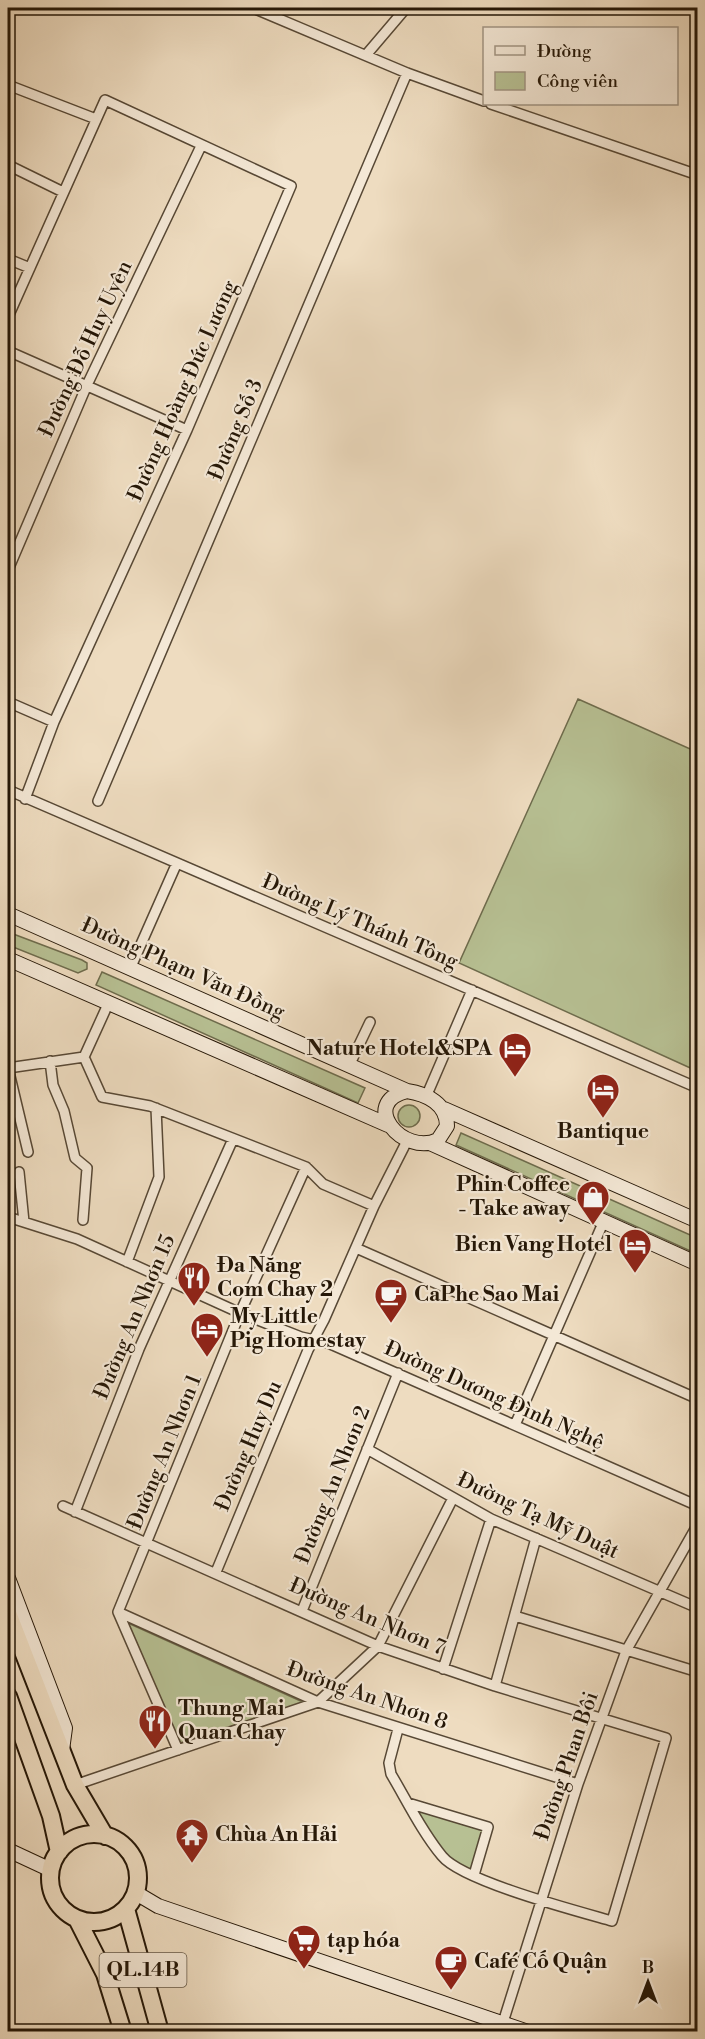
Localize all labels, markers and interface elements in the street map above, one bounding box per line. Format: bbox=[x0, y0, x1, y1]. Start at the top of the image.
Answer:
legend bbox=[483, 27, 678, 105]
text: Đường bbox=[537, 40, 592, 63]
text: Công viên bbox=[537, 70, 618, 93]
street label: Đường Đỗ Huy Uyên bbox=[34, 256, 139, 441]
street label: Đường Hoàng Đức Lương bbox=[123, 276, 244, 505]
street label: Đường Số 3 bbox=[203, 375, 269, 485]
street label: Đường Lý Thánh Tông bbox=[258, 869, 462, 975]
street label: Đường Phạm Văn Đồng bbox=[77, 912, 289, 1026]
hotel icon: Nature Hotel&SPA bbox=[497, 1031, 533, 1078]
place label: Nature Hotel&SPA bbox=[306, 1036, 493, 1062]
hotel icon: Bantique bbox=[585, 1072, 621, 1119]
place label: Bantique bbox=[557, 1119, 649, 1145]
place label: Phin Coffee - Take away bbox=[456, 1172, 570, 1222]
shop icon: Phin Coffee - Take away bbox=[575, 1179, 611, 1226]
hotel icon: Bien Vang Hotel bbox=[617, 1227, 653, 1274]
street label: Đường An Nhơn 15 bbox=[89, 1231, 181, 1403]
place label: Bien Vang Hotel bbox=[455, 1232, 612, 1258]
place label: Ða Năng Com Chay 2 bbox=[216, 1253, 333, 1303]
restaurant icon: Ða Năng Com Chay 2 bbox=[176, 1260, 212, 1307]
cafe icon: CaPhe Sao Mai bbox=[373, 1277, 409, 1324]
place label: CaPhe Sao Mai bbox=[414, 1282, 559, 1308]
place label: My Little Pig Homestay bbox=[230, 1304, 366, 1354]
hotel icon: My Little Pig Homestay bbox=[189, 1311, 225, 1358]
street label: Đường Dương Đình Nghệ bbox=[380, 1336, 608, 1456]
street label: Đường An Nhơn 1 bbox=[122, 1371, 208, 1533]
street label: Đường Huy Du bbox=[210, 1377, 288, 1515]
street label: Đường An Nhơn 2 bbox=[290, 1402, 376, 1568]
street label: Đường Tạ Mỹ Duật bbox=[453, 1467, 624, 1565]
street label: Đường An Nhơn 7 bbox=[285, 1573, 449, 1662]
street label: Đường An Nhơn 8 bbox=[283, 1656, 451, 1736]
street label: Đường Phan Bôi bbox=[529, 1688, 605, 1844]
place label: Thung Mai Quan Chay bbox=[178, 1696, 286, 1746]
restaurant icon: Thung Mai Quan Chay bbox=[137, 1703, 173, 1750]
temple icon: Chùa An Hải bbox=[174, 1817, 210, 1864]
place label: Chùa An Hải bbox=[215, 1822, 337, 1848]
supermarket icon: tạp hóa bbox=[286, 1923, 322, 1970]
place label: tạp hóa bbox=[327, 1928, 400, 1954]
cafe icon: Café Cố Quận bbox=[433, 1944, 469, 1991]
place label: Café Cố Quận bbox=[474, 1949, 607, 1975]
north arrow bbox=[618, 1952, 678, 2012]
road number: QL.14B bbox=[100, 1953, 186, 1987]
text: B bbox=[642, 1958, 654, 1978]

